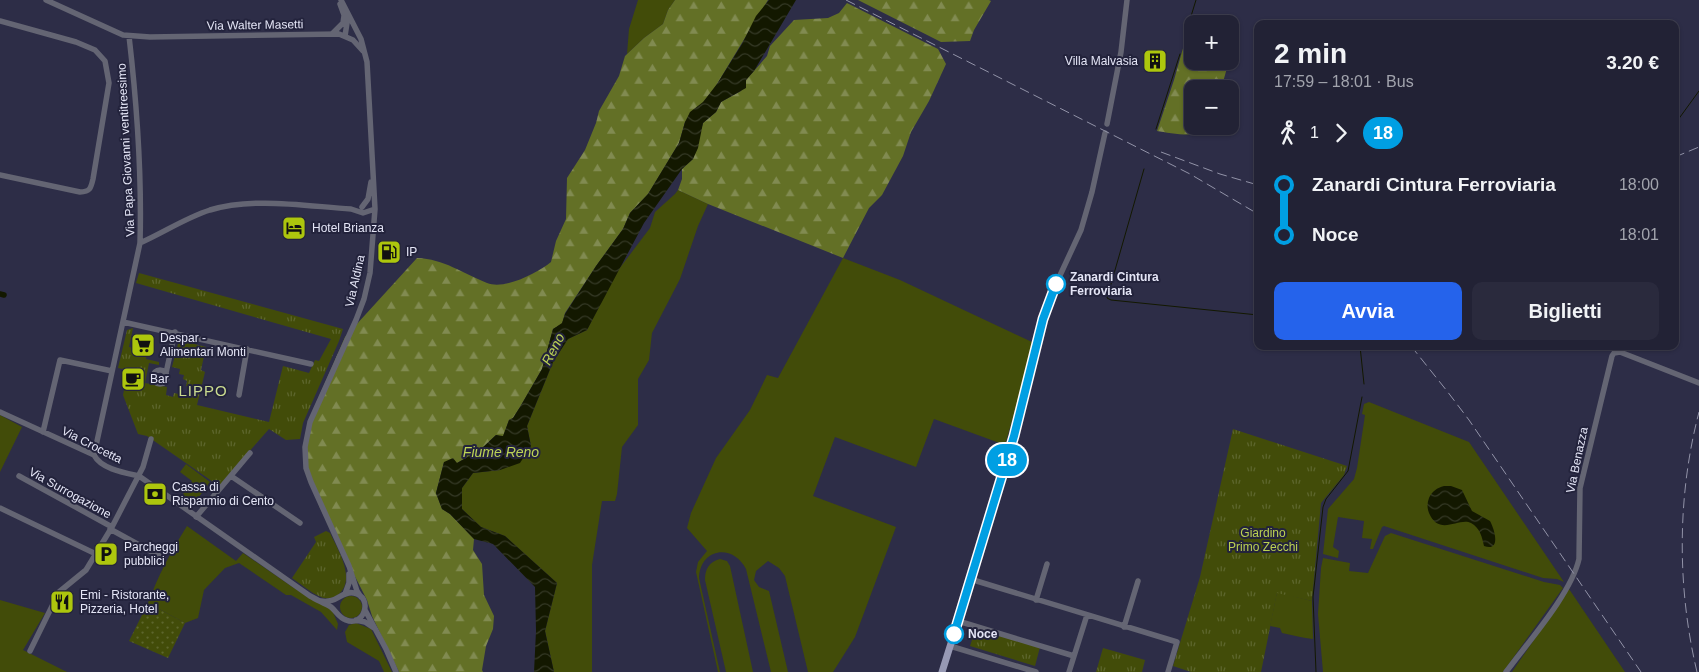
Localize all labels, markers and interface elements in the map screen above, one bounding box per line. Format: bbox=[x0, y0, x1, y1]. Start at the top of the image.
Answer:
map controls bbox=[1184, 15, 1239, 135]
button: + bbox=[1184, 15, 1239, 70]
street label: Via Walter Masetti bbox=[207, 17, 303, 33]
text: 2 min bbox=[1274, 38, 1347, 69]
building icon: Villa Malvasia bbox=[1142, 48, 1168, 74]
text: 3.20 € bbox=[1606, 52, 1659, 73]
place label: Villa Malvasia bbox=[1065, 54, 1138, 68]
street label: Via Papa Giovanni ventitreesimo bbox=[114, 62, 138, 237]
text: 17:59 – 18:01 · Bus bbox=[1274, 73, 1414, 90]
button: − bbox=[1184, 80, 1239, 135]
icon: walk bbox=[1274, 119, 1302, 147]
icon: forward bbox=[1327, 119, 1355, 147]
text: 18 bbox=[1373, 123, 1393, 143]
text: 1 bbox=[1310, 124, 1319, 141]
text: Zanardi Cintura Ferroviaria bbox=[1312, 174, 1556, 195]
text: 18:00 bbox=[1619, 176, 1659, 193]
hotel icon: Hotel Brianza bbox=[281, 215, 307, 241]
place label: Hotel Brianza bbox=[312, 221, 384, 235]
text: Noce bbox=[1312, 224, 1358, 245]
text: 18:01 bbox=[1619, 226, 1659, 243]
fuel station icon: IP bbox=[376, 239, 402, 265]
place label: IP bbox=[406, 245, 417, 259]
street label: Via Aldina bbox=[342, 253, 368, 308]
place label: Zanardi Cintura Ferroviaria bbox=[1070, 270, 1159, 298]
marker: Zanardi Cintura Ferroviaria bbox=[1046, 274, 1066, 294]
button: Avvia bbox=[1274, 282, 1462, 340]
button: Biglietti bbox=[1472, 282, 1659, 340]
water label: Reno bbox=[538, 330, 568, 368]
place label: Despar - Alimentari Monti bbox=[160, 331, 246, 359]
supermarket icon: Despar - Alimentari Monti bbox=[130, 332, 156, 358]
cafe icon: Bar bbox=[120, 366, 146, 392]
place label: Bar bbox=[150, 372, 169, 386]
district label: LIPPO bbox=[178, 382, 228, 399]
street label: Via Crocetta bbox=[60, 424, 125, 466]
street label: Via Benazza bbox=[1563, 425, 1591, 494]
water label: Fiume Reno bbox=[463, 444, 539, 460]
line badge: 18 bbox=[984, 444, 1030, 476]
text: 18 bbox=[997, 450, 1017, 470]
street label: Via Surrogazione bbox=[26, 465, 114, 522]
place label: Cassa di Risparmio di Cento bbox=[172, 480, 274, 508]
bank icon: Cassa di Risparmio di Cento bbox=[142, 481, 168, 507]
park label: Giardino Primo Zecchi bbox=[1228, 526, 1298, 554]
place label: Parcheggi pubblici bbox=[124, 540, 178, 568]
parking icon: Parcheggi pubblici bbox=[93, 541, 119, 567]
place label: Emi - Ristorante, Pizzeria, Hotel bbox=[80, 588, 169, 616]
restaurant icon: Emi - Ristorante, Pizzeria, Hotel bbox=[49, 589, 75, 615]
marker: Noce bbox=[944, 624, 964, 644]
place label: Noce bbox=[968, 627, 998, 641]

